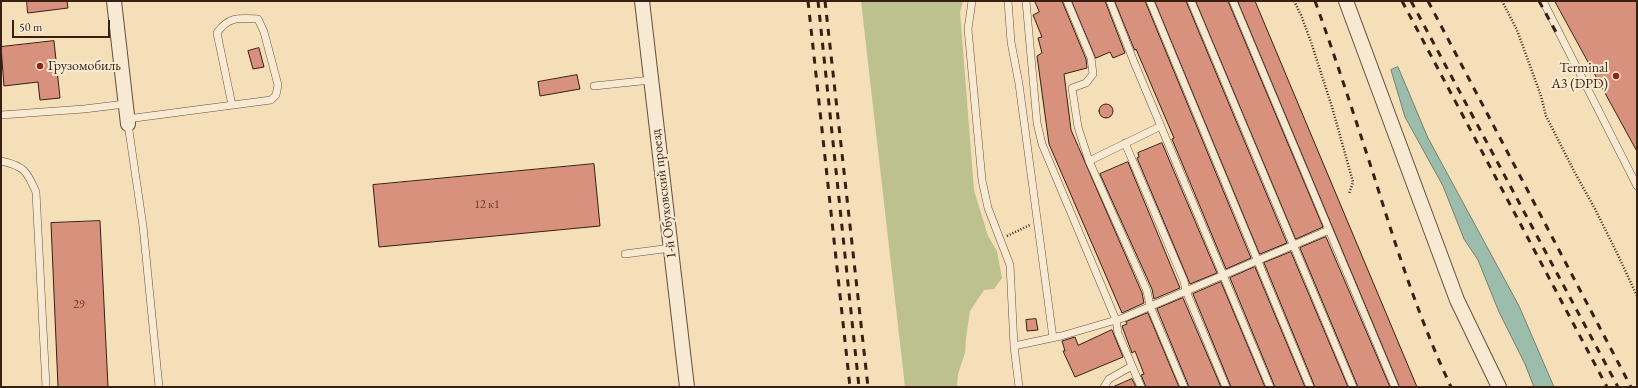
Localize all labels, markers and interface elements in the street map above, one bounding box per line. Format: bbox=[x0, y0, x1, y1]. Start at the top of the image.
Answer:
scale bar bbox=[14, 12, 112, 38]
text: 50 m bbox=[19, 19, 42, 35]
place label: Грузомобиль bbox=[48, 58, 121, 74]
place label: Terminal A3 (DPD) bbox=[1551, 60, 1608, 92]
marker: Грузомобиль bbox=[35, 61, 45, 71]
marker: Terminal A3 (DPD) bbox=[1611, 71, 1621, 81]
street label: 1-й Обуховский проезд bbox=[648, 128, 680, 260]
house number: 12 к1 bbox=[474, 198, 500, 212]
house number: 29 bbox=[73, 298, 85, 312]

